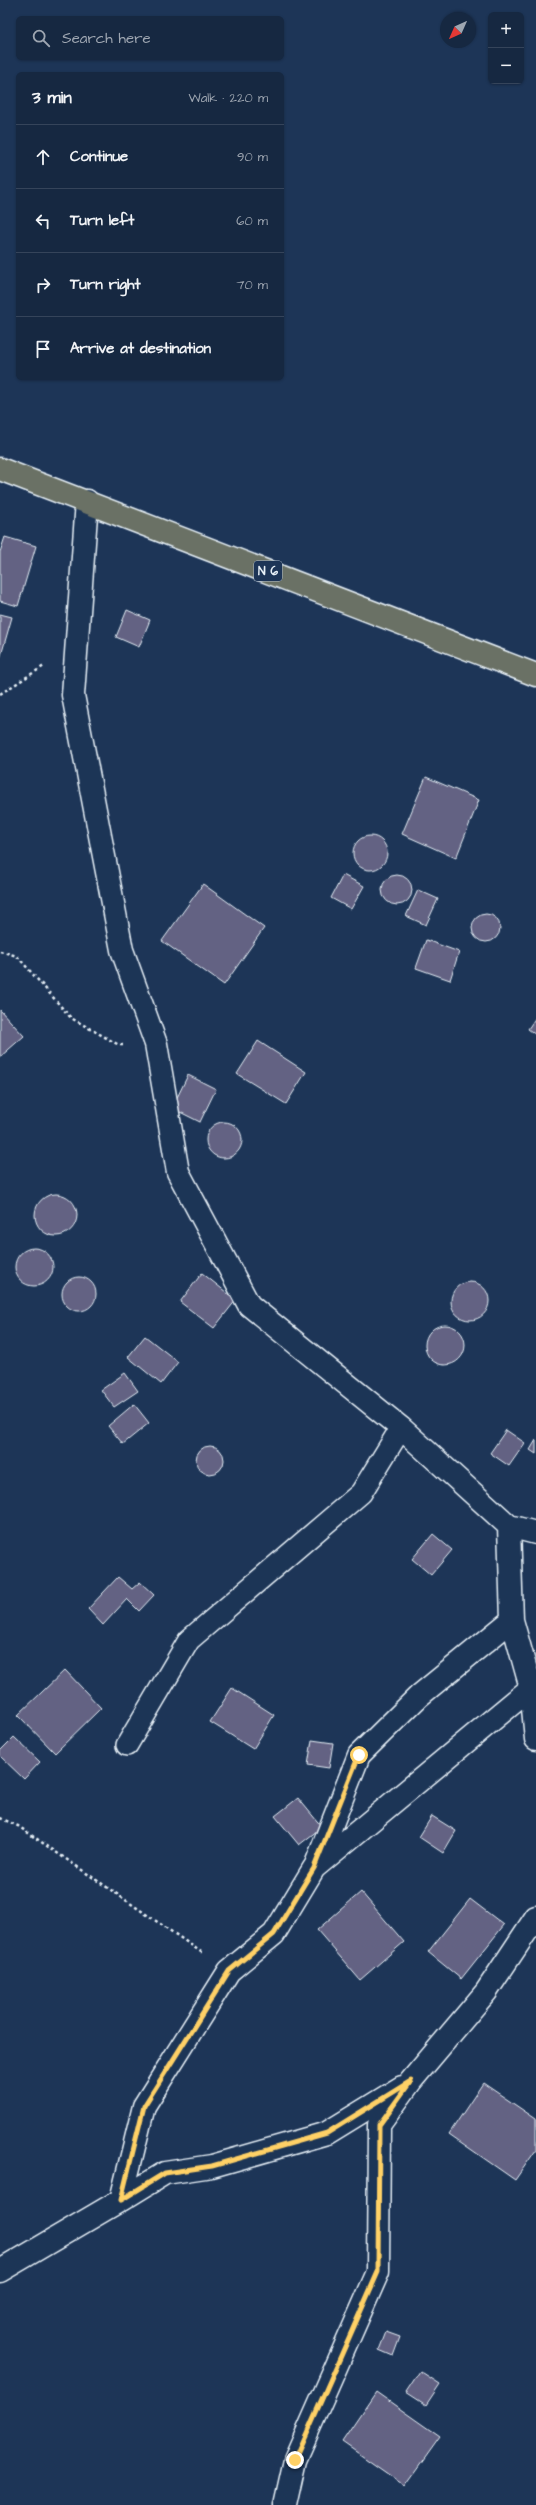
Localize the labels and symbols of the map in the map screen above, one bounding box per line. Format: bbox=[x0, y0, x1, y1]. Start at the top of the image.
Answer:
north arrow bbox=[440, 12, 476, 48]
road number: N 6 bbox=[254, 561, 282, 581]
route start bbox=[350, 1746, 368, 1764]
route end bbox=[286, 2451, 304, 2469]

